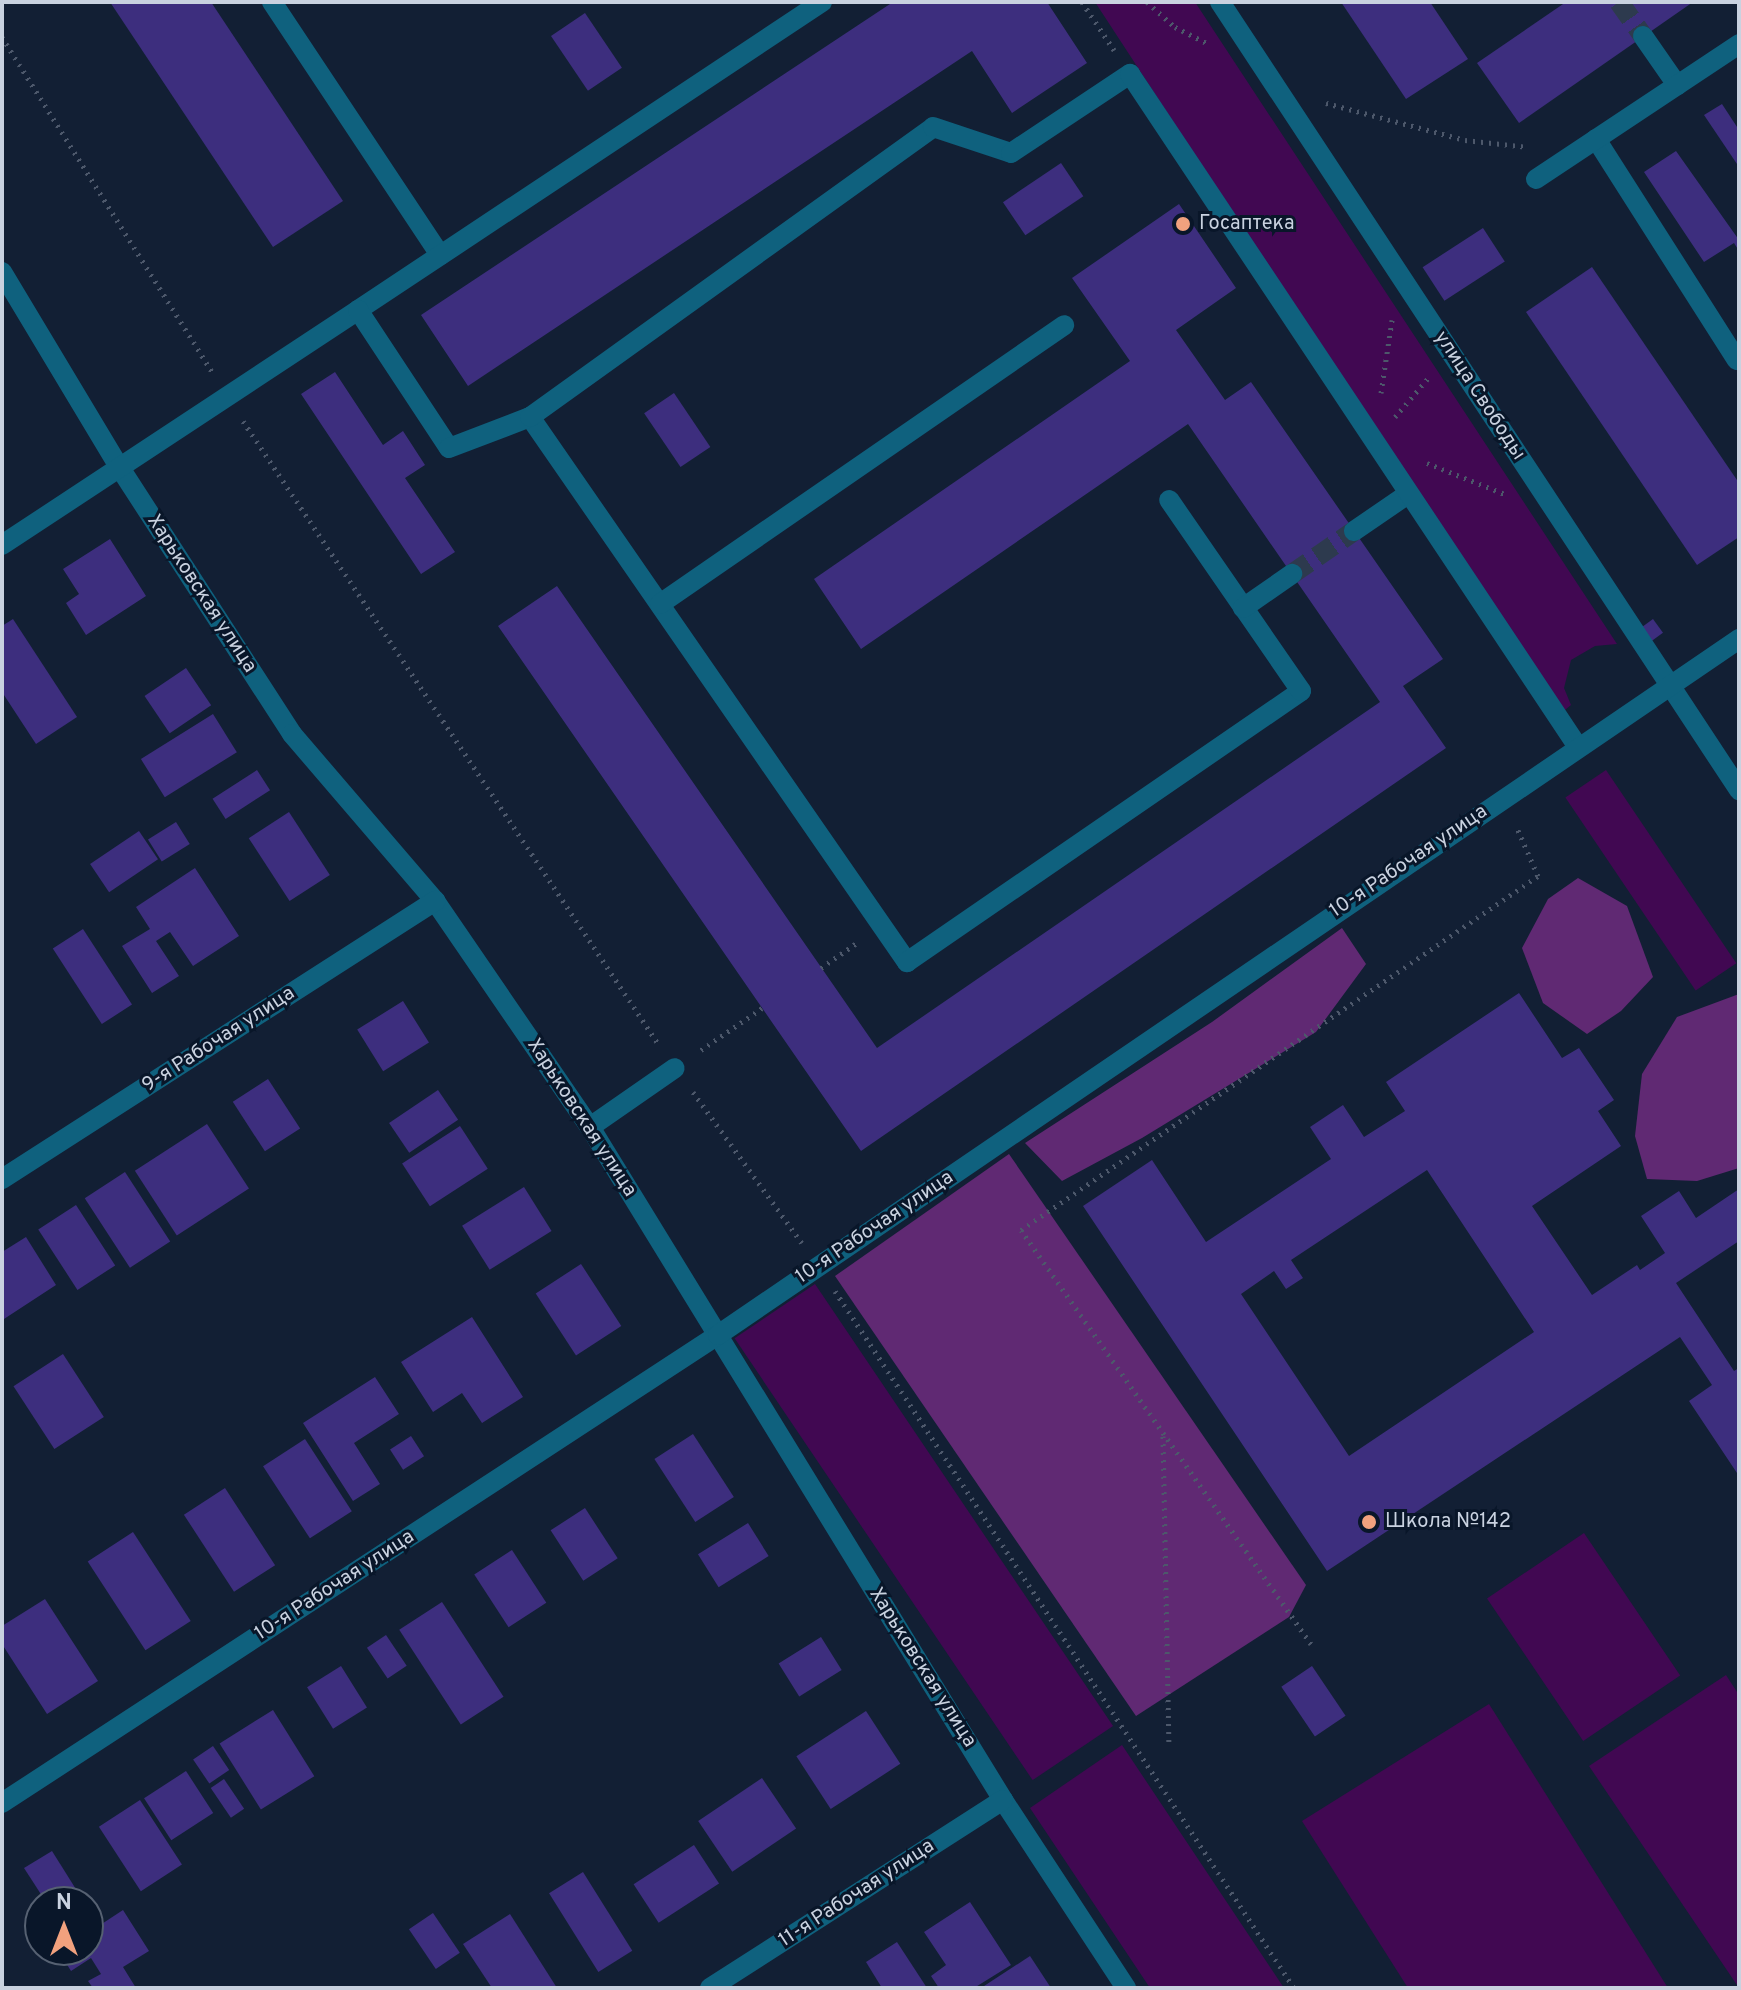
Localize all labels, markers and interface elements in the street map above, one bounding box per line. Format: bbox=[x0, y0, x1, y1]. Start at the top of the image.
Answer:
place label: Госаптека bbox=[1199, 212, 1294, 236]
marker: Госаптека bbox=[1174, 215, 1192, 233]
street label: улица Свободы bbox=[1428, 327, 1530, 465]
street label: Харьковская улица bbox=[141, 510, 261, 678]
street label: 10-я Рабочая улица bbox=[1326, 800, 1492, 924]
street label: 9-я Рабочая улица bbox=[138, 982, 300, 1098]
street label: Харьковская улица bbox=[521, 1034, 641, 1202]
street label: 10-я Рабочая улица bbox=[792, 1166, 958, 1290]
place label: Школа №142 bbox=[1385, 1510, 1511, 1534]
marker: Школа №142 bbox=[1360, 1513, 1378, 1531]
street label: 10-я Рабочая улица bbox=[251, 1526, 419, 1646]
street label: Харьковская улица bbox=[863, 1584, 981, 1752]
street label: 11-я Рабочая улица bbox=[775, 1835, 939, 1953]
north arrow bbox=[24, 1886, 104, 1966]
text: N bbox=[56, 1890, 72, 1917]

